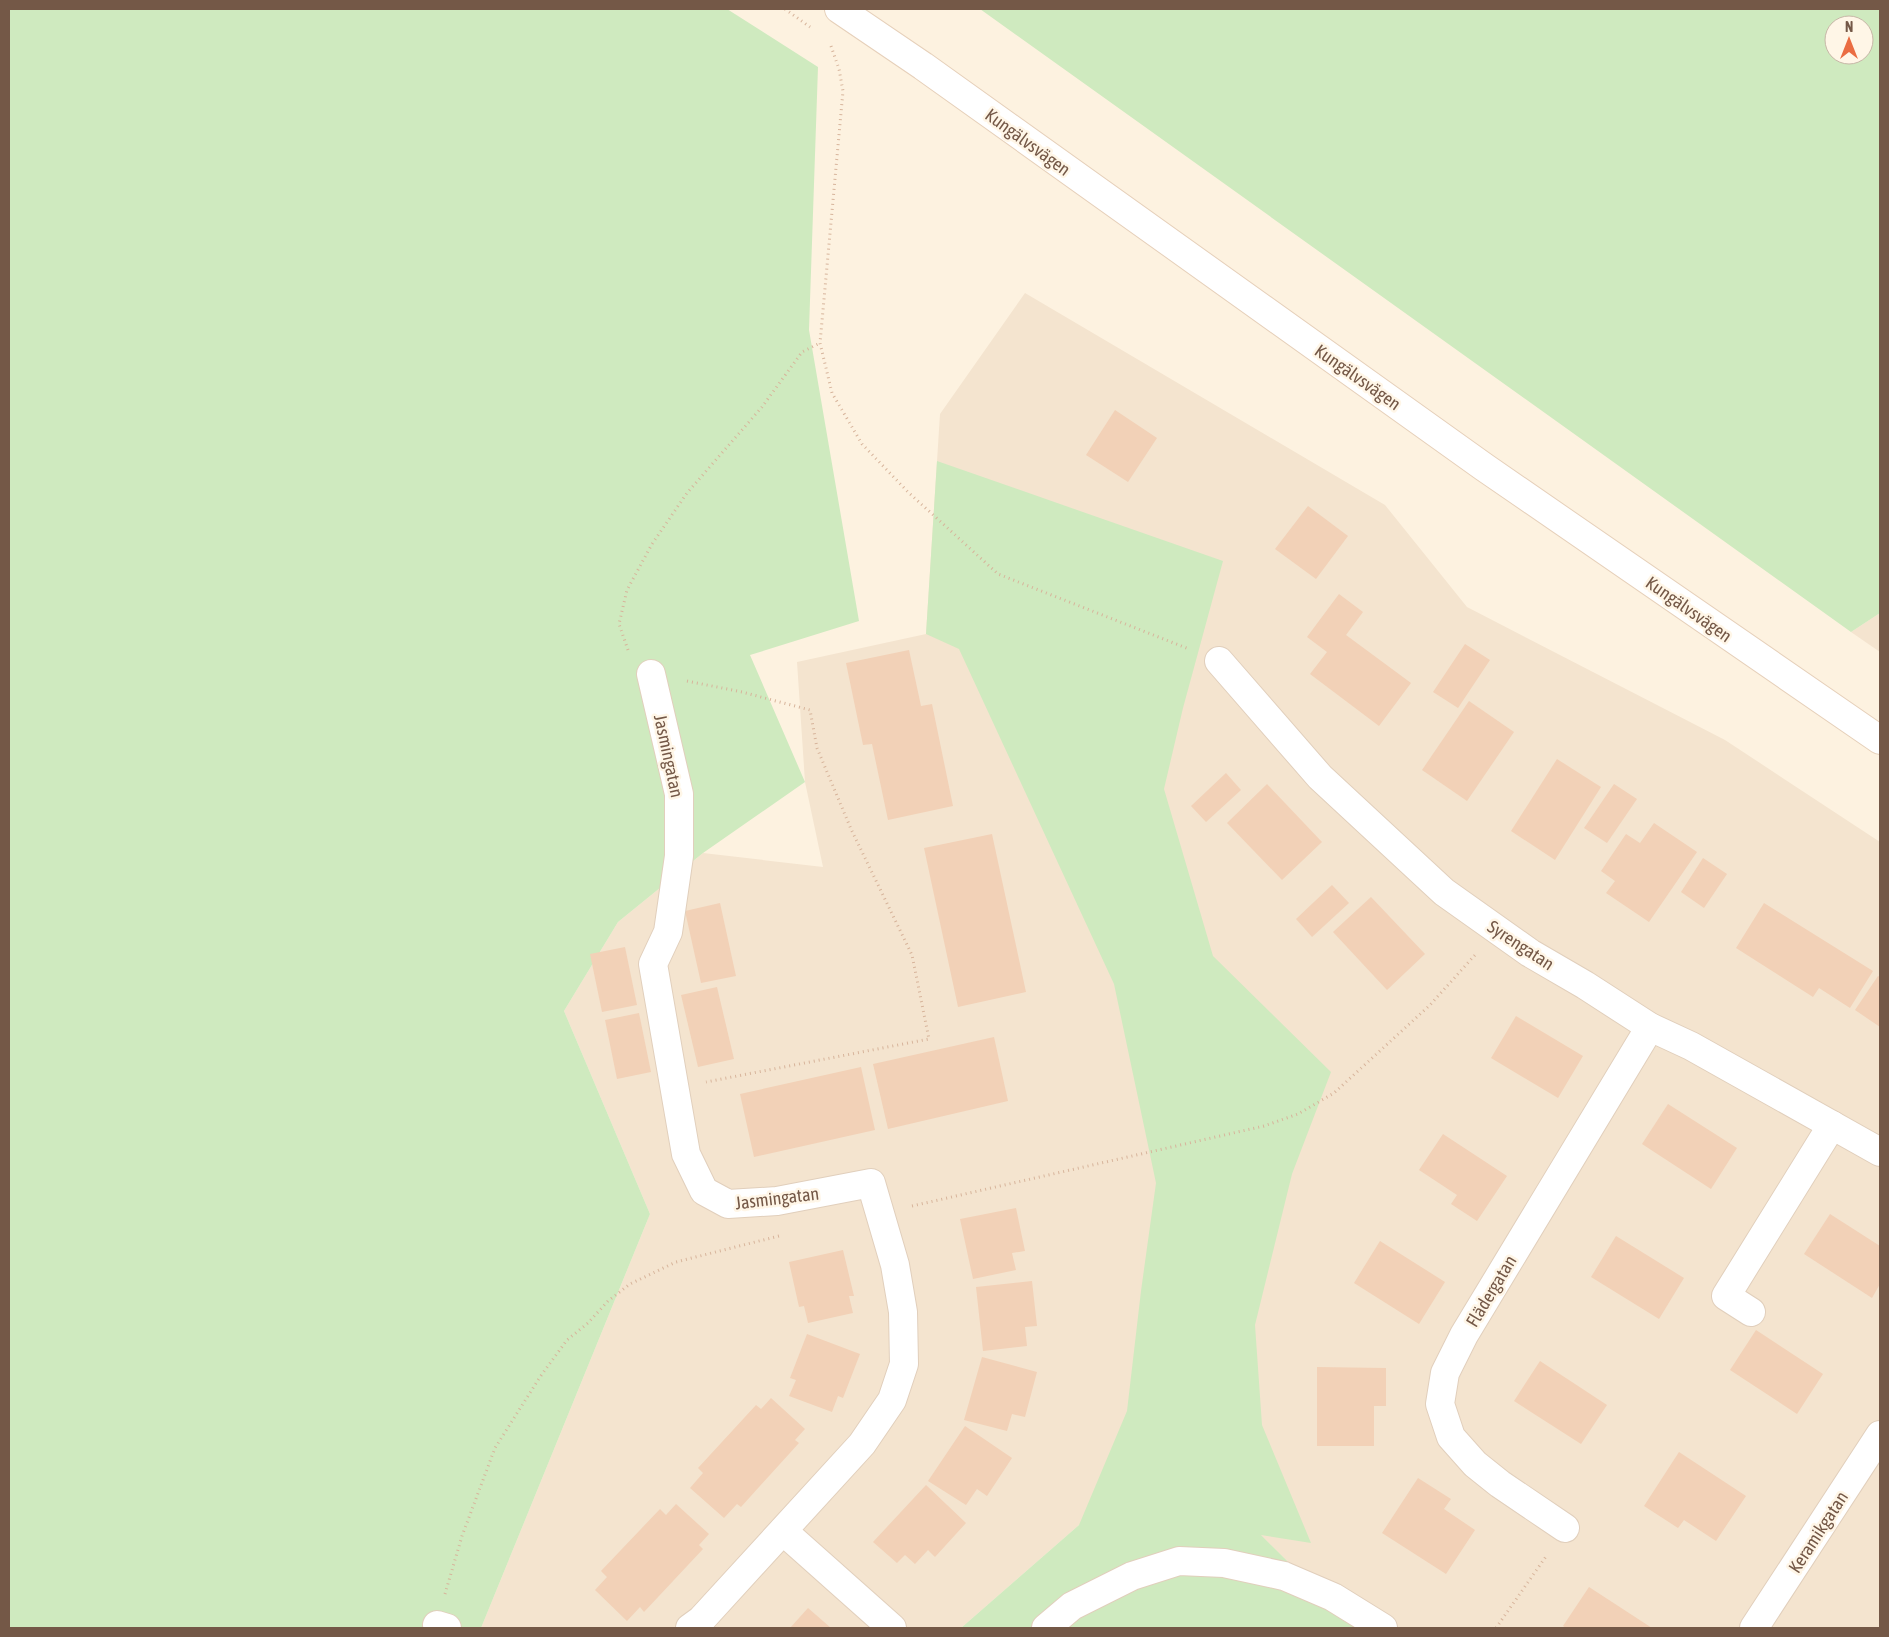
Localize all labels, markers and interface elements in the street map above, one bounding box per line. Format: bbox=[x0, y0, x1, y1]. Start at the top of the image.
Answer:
north arrow bbox=[1824, 15, 1874, 65]
text: N bbox=[1845, 19, 1853, 35]
street label: Kungälvsvägen bbox=[981, 104, 1075, 180]
street label: Kungälvsvägen bbox=[1311, 340, 1405, 414]
street label: Kungälvsvägen bbox=[1642, 572, 1736, 646]
street label: Jasmingatan bbox=[650, 713, 688, 799]
street label: Syrengatan bbox=[1484, 916, 1558, 974]
street label: Jasmingatan bbox=[734, 1182, 820, 1214]
street label: Flädergatan bbox=[1461, 1251, 1521, 1331]
street label: Keramikgatan bbox=[1784, 1487, 1852, 1577]

